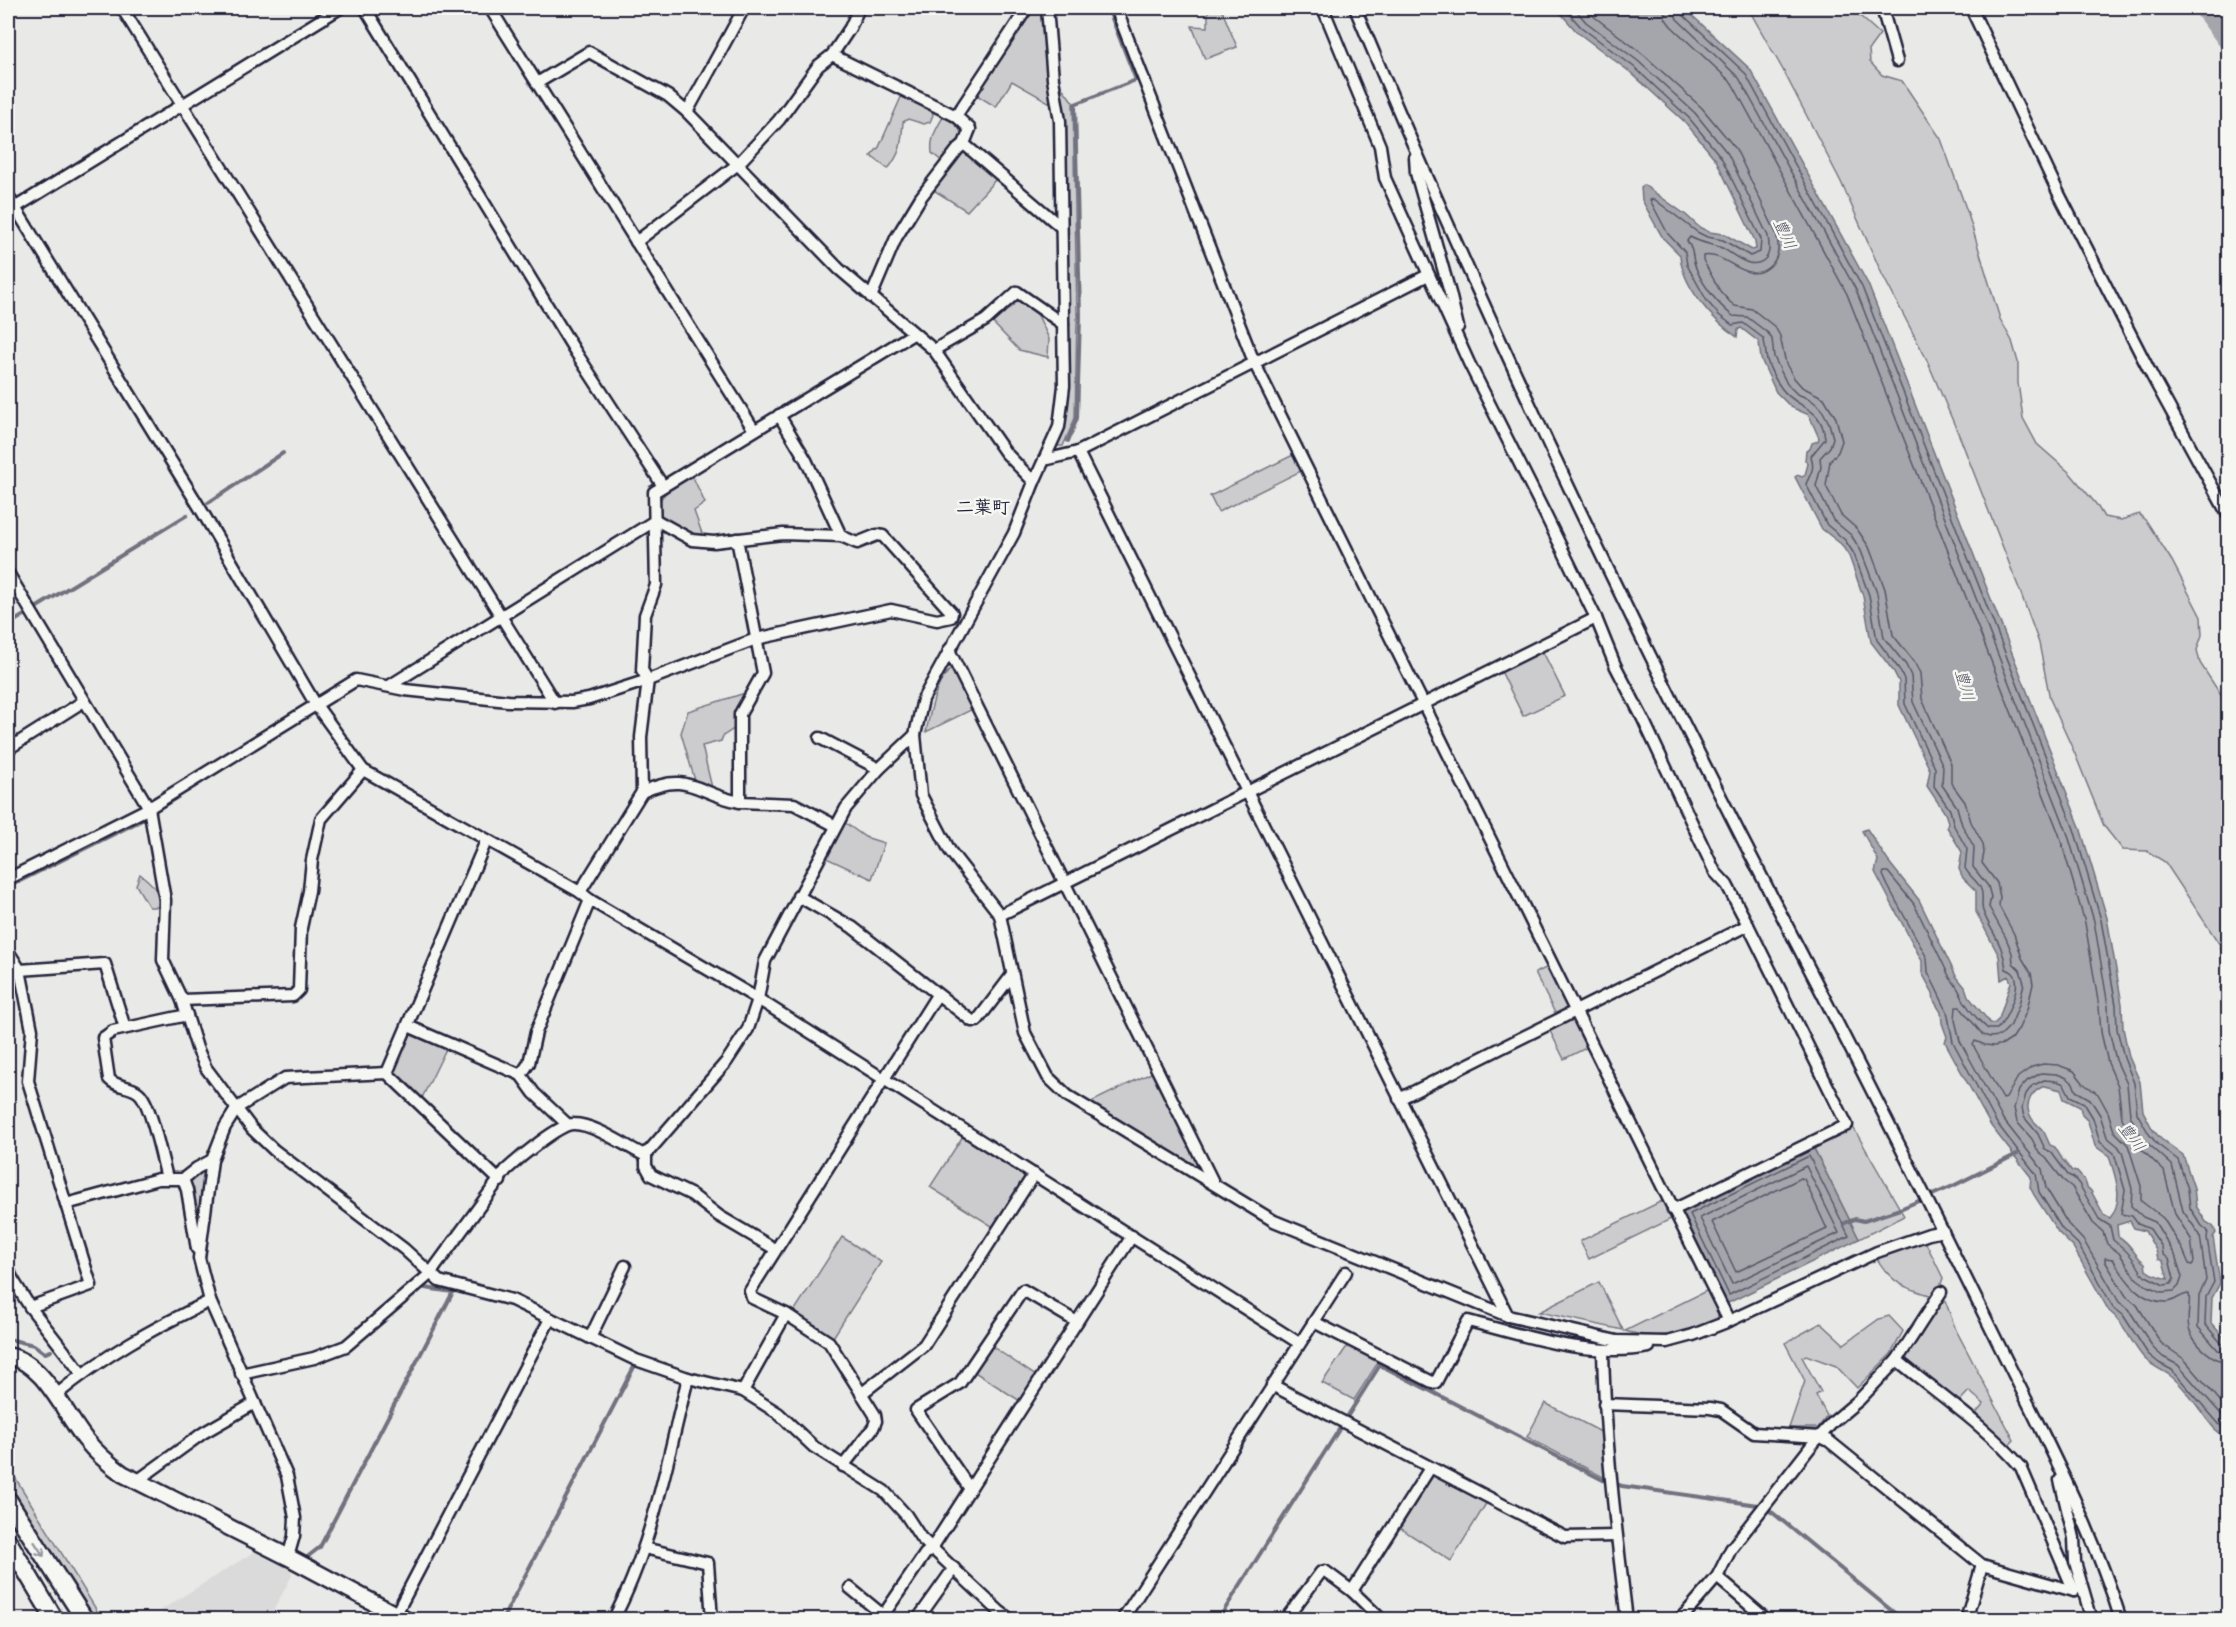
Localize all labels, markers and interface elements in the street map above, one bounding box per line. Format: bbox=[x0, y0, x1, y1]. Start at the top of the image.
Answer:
water label: 豊川 bbox=[1769, 215, 1801, 253]
district label: 二葉町 bbox=[956, 495, 1010, 519]
water label: 豊川 bbox=[1951, 667, 1979, 703]
water label: 豊川 bbox=[2114, 1118, 2150, 1156]
one-way arrow bbox=[34, 1540, 46, 1557]

